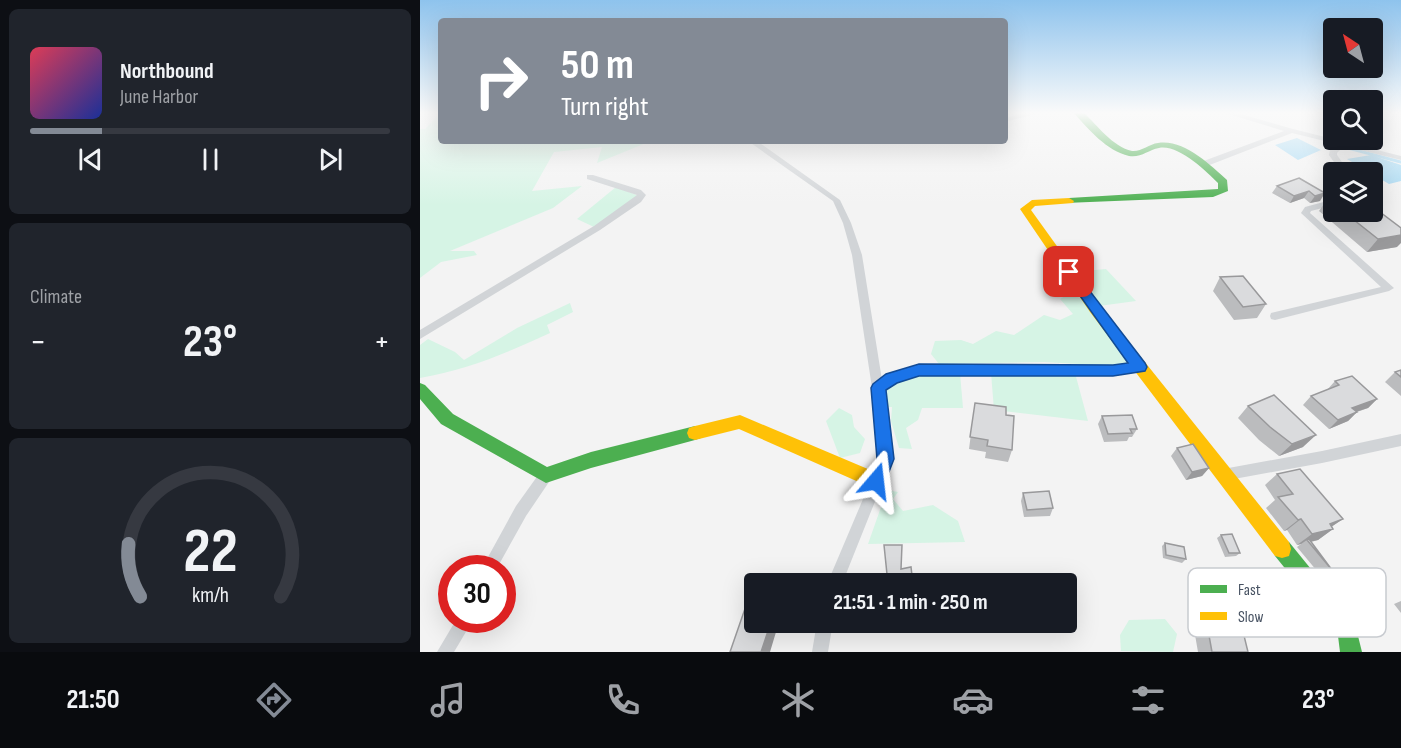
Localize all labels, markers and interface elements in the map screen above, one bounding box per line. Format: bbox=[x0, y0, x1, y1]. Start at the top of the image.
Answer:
north arrow bbox=[1323, 18, 1383, 78]
map controls bbox=[1323, 18, 1383, 222]
text: 50 m bbox=[561, 40, 634, 91]
icon: right bbox=[462, 42, 540, 120]
text: Northbound bbox=[120, 58, 214, 85]
text: June Harbor bbox=[120, 85, 198, 109]
button: search bbox=[1323, 90, 1383, 150]
text: Turn right bbox=[561, 91, 648, 123]
icon: previous bbox=[74, 143, 107, 176]
icon: pause bbox=[194, 143, 227, 176]
icon: next bbox=[314, 143, 347, 176]
button: layers bbox=[1323, 162, 1383, 222]
pin bbox=[1043, 246, 1094, 297]
icon: arrive bbox=[1052, 255, 1085, 288]
text: Climate bbox=[30, 285, 82, 309]
text: 23° bbox=[183, 315, 237, 370]
text: − bbox=[30, 322, 46, 362]
text: + bbox=[374, 322, 390, 362]
position arrow bbox=[844, 449, 908, 513]
text: 22 bbox=[183, 516, 237, 591]
speed limit sign: 30 bbox=[438, 555, 516, 633]
legend bbox=[1188, 568, 1386, 637]
text: Fast bbox=[1238, 581, 1261, 600]
text: km/h bbox=[191, 584, 229, 609]
text: 21:51 · 1 min · 250 m bbox=[833, 589, 988, 616]
text: Slow bbox=[1238, 608, 1263, 627]
icon: directions bbox=[253, 679, 295, 721]
icon: music bbox=[427, 679, 469, 721]
icon: phone bbox=[602, 679, 644, 721]
icon: climate bbox=[777, 679, 819, 721]
icon: car bbox=[952, 679, 994, 721]
icon: filters bbox=[1127, 679, 1169, 721]
text: 21:50 bbox=[66, 684, 120, 716]
text: 23° bbox=[1302, 684, 1335, 716]

